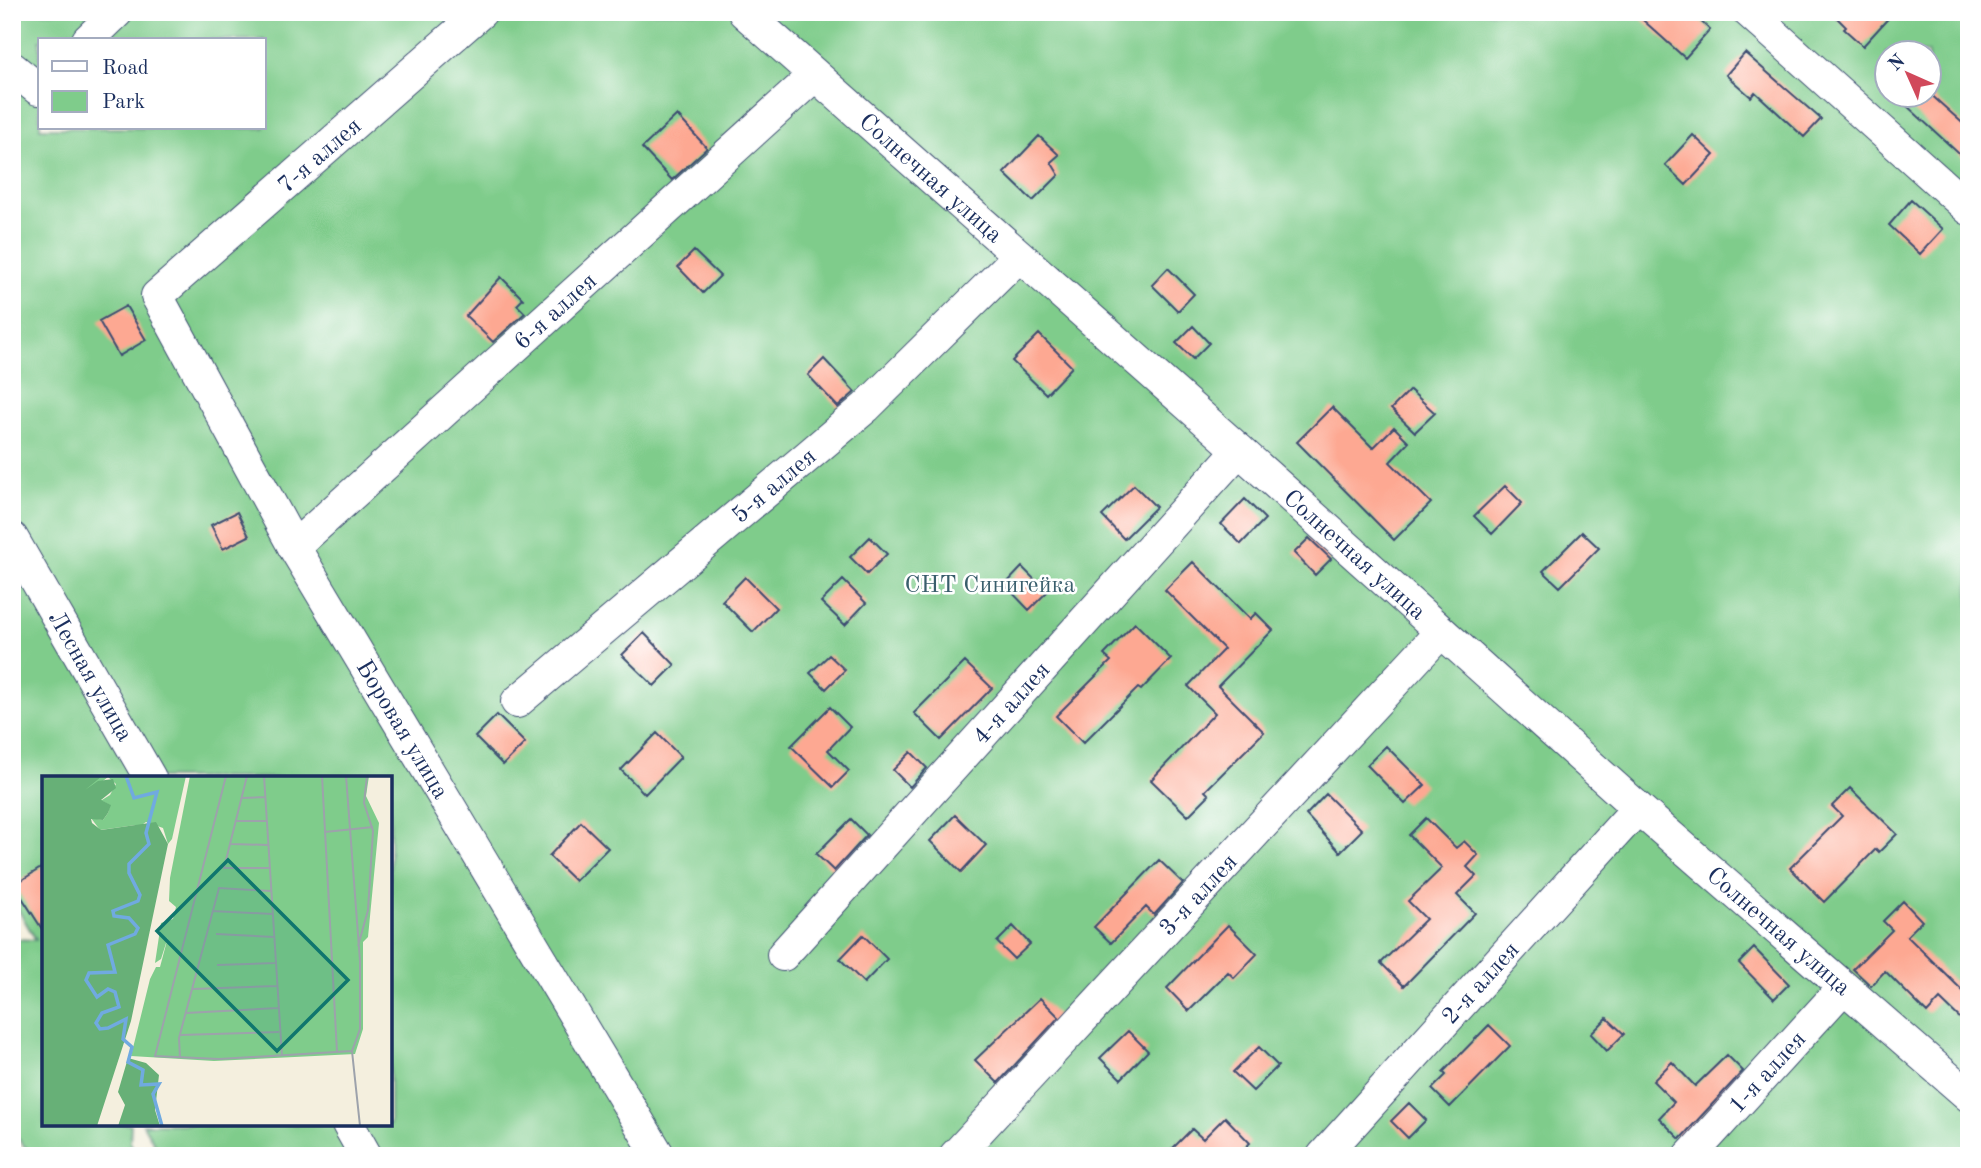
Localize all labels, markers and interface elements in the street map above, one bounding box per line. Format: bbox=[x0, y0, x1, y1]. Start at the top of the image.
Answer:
legend bbox=[38, 38, 266, 130]
north arrow bbox=[1872, 38, 1942, 108]
text: N bbox=[1886, 52, 1910, 76]
text: Road bbox=[102, 58, 149, 79]
text: Park bbox=[102, 92, 145, 113]
street label: Солнечная улица bbox=[854, 110, 1006, 249]
street label: 7-я аллея bbox=[274, 114, 367, 199]
street label: 6-я аллея bbox=[511, 269, 602, 355]
street label: 5-я аллея bbox=[728, 445, 821, 529]
street label: Солнечная улица bbox=[1278, 486, 1430, 625]
park label: СНТ Синигейка bbox=[905, 574, 1076, 598]
street label: Лесная улица bbox=[43, 608, 136, 746]
street label: Боровая улица bbox=[351, 656, 452, 804]
street label: 4-я аллея bbox=[969, 658, 1055, 750]
inset map bbox=[42, 776, 392, 1126]
street label: 3-я аллея bbox=[1156, 850, 1243, 941]
street label: Солнечная улица bbox=[1701, 863, 1854, 1001]
street label: 2-я аллея bbox=[1439, 938, 1525, 1030]
street label: 1-я аллея bbox=[1725, 1027, 1811, 1119]

